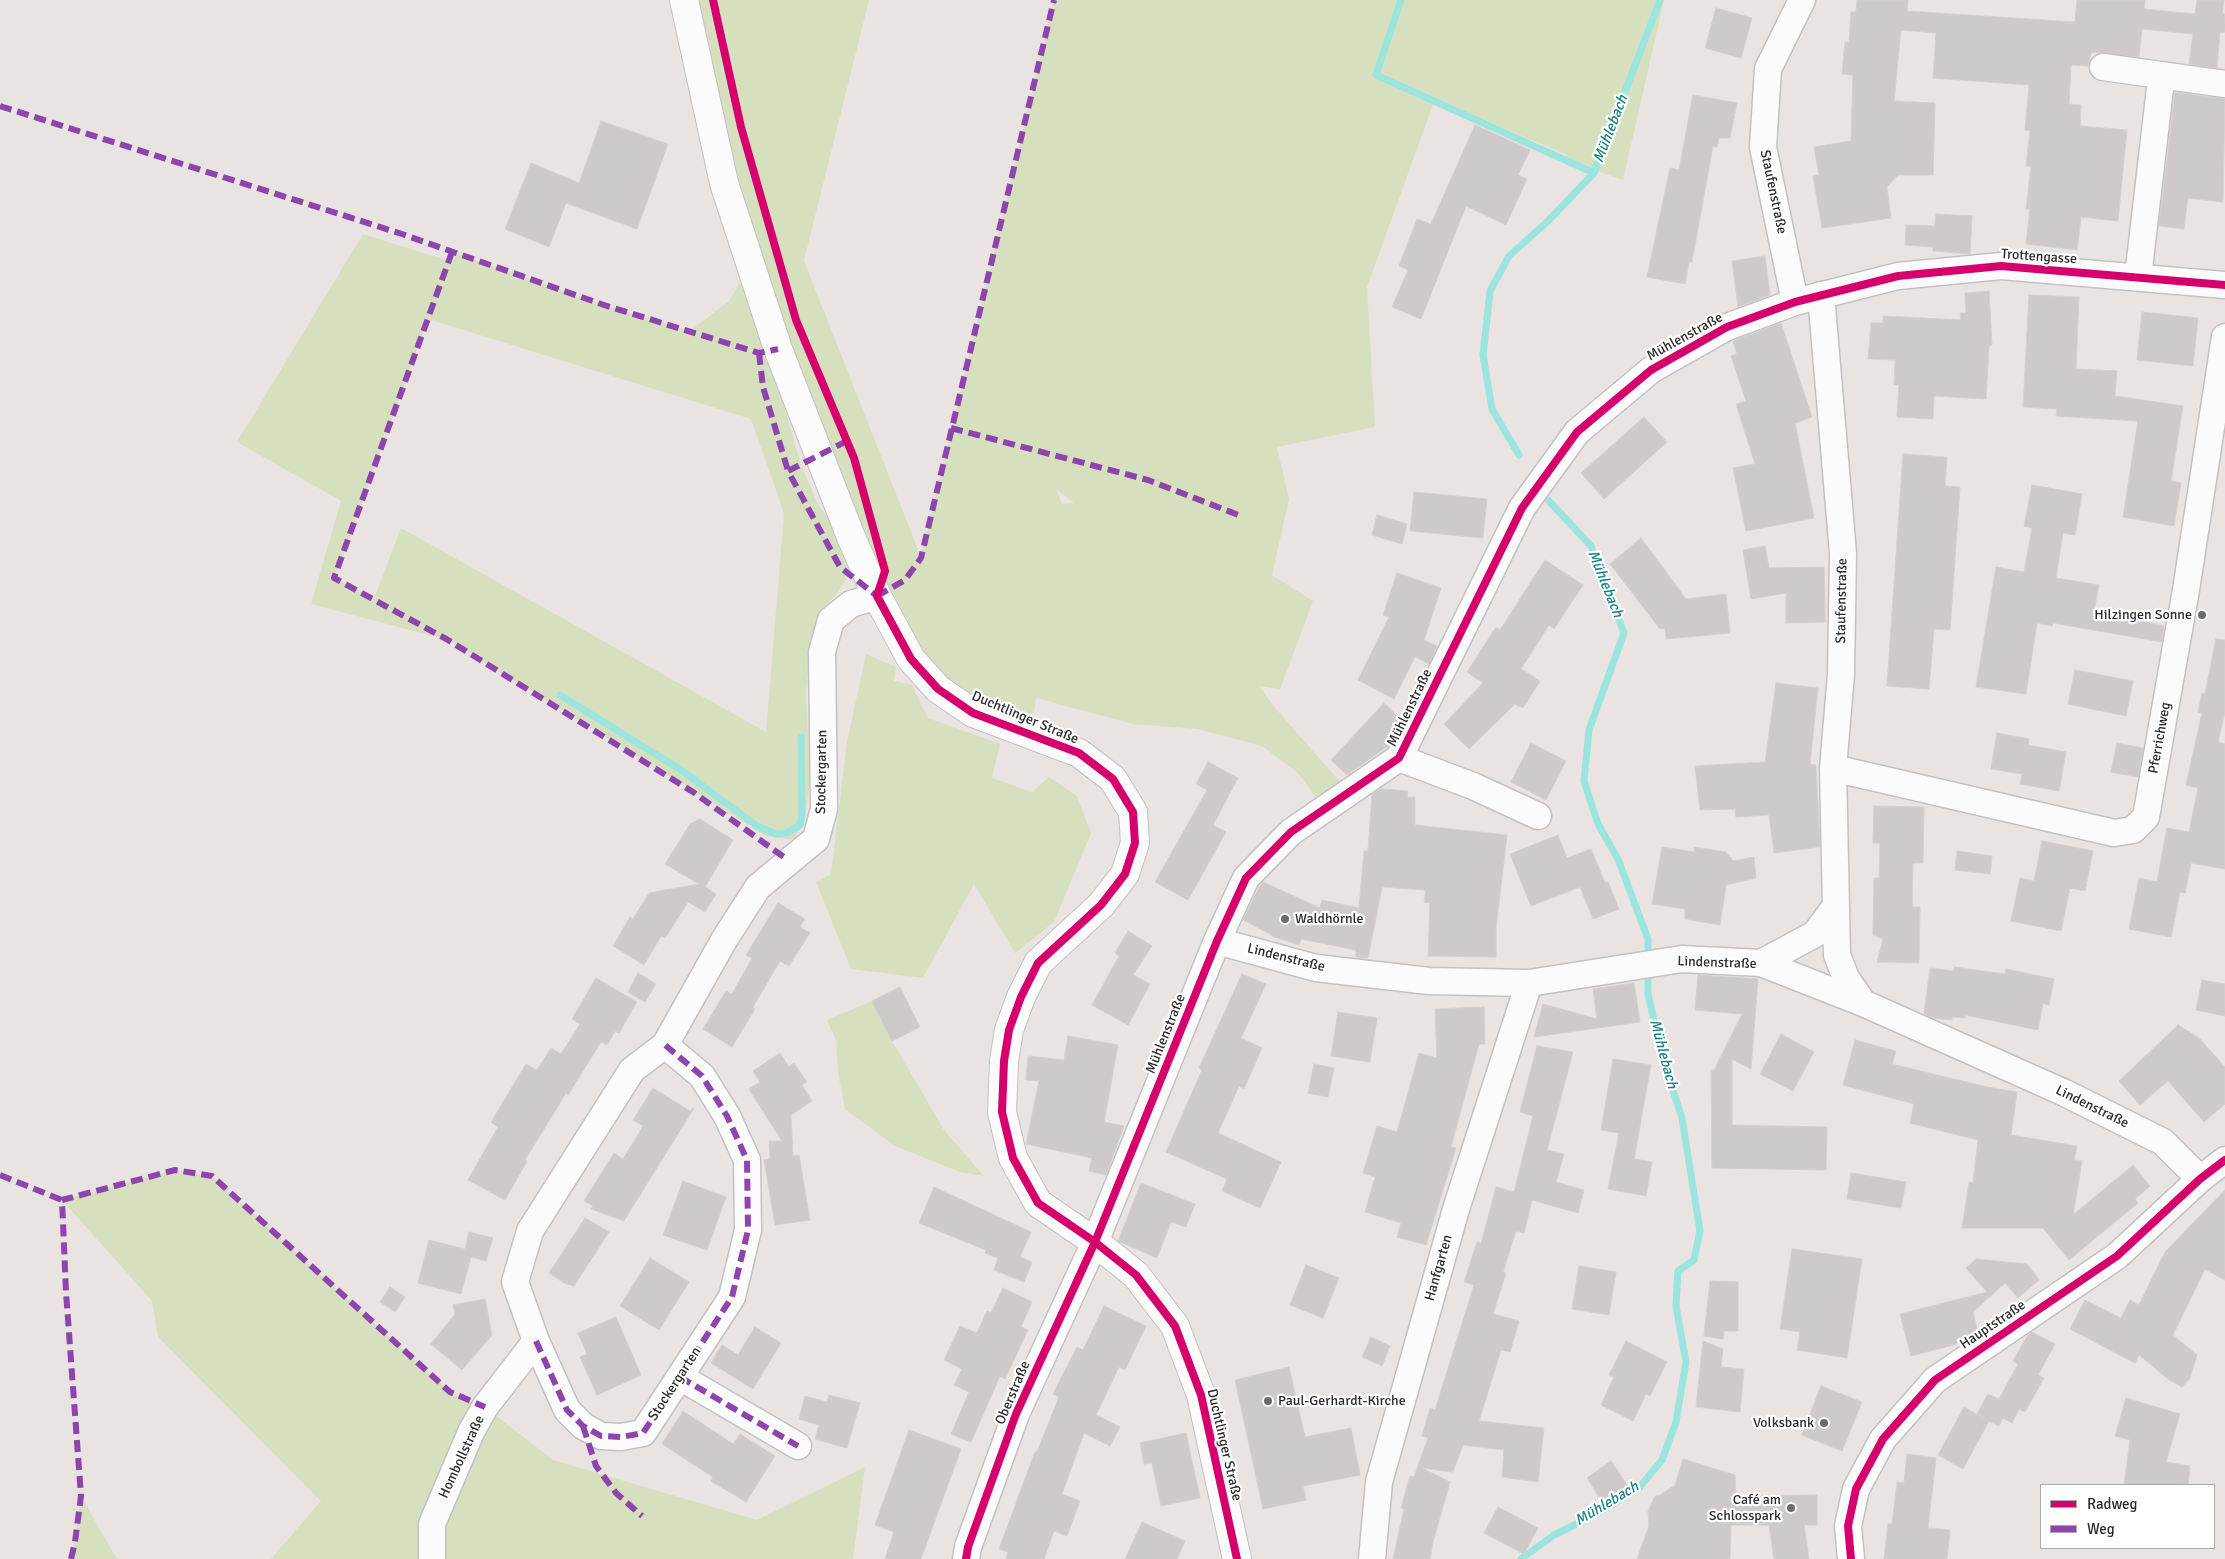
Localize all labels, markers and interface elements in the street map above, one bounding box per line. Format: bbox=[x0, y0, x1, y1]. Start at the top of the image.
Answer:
water label: Mühlebach bbox=[1590, 93, 1632, 165]
street label: Staufenstraße bbox=[1756, 148, 1790, 236]
street label: Trottengasse bbox=[2000, 246, 2078, 268]
street label: Mühlenstraße bbox=[1644, 309, 1726, 365]
water label: Mühlebach bbox=[1583, 548, 1627, 620]
street label: Staufenstraße bbox=[1833, 558, 1851, 644]
place label: Hilzingen Sonne bbox=[2094, 607, 2192, 623]
marker: Hilzingen Sonne bbox=[2196, 609, 2208, 621]
street label: Mühlenstraße bbox=[1384, 666, 1436, 750]
street label: Duchtlinger Straße bbox=[969, 688, 1081, 748]
street label: Pferrichweg bbox=[2145, 701, 2175, 775]
street label: Stockergarten bbox=[813, 730, 831, 814]
place label: Waldhörnle bbox=[1295, 911, 1364, 927]
marker: Waldhörnle bbox=[1279, 913, 1291, 925]
street label: Lindenstraße bbox=[1245, 940, 1327, 976]
street label: Lindenstraße bbox=[1677, 953, 1757, 973]
street label: Mühlenstraße bbox=[1142, 992, 1190, 1076]
water label: Mühlebach bbox=[1645, 1017, 1681, 1091]
street label: Lindenstraße bbox=[2053, 1082, 2131, 1132]
street label: Hanfgarten bbox=[1422, 1233, 1456, 1303]
street label: Hauptstraße bbox=[1957, 1297, 2029, 1353]
street label: Stockergarten bbox=[645, 1344, 705, 1424]
street label: Oberstraße bbox=[992, 1359, 1034, 1427]
street label: Duchtlinger Straße bbox=[1203, 1387, 1245, 1503]
place label: Paul-Gerhardt-Kirche bbox=[1278, 1393, 1406, 1409]
marker: Paul-Gerhardt-Kirche bbox=[1262, 1395, 1274, 1407]
street label: Hombollstraße bbox=[435, 1413, 489, 1501]
place label: Volksbank bbox=[1753, 1415, 1814, 1431]
marker: Volksbank bbox=[1818, 1417, 1830, 1429]
water label: Mühlebach bbox=[1572, 1478, 1642, 1530]
legend bbox=[2040, 1484, 2215, 1549]
place label: Café am Schlosspark bbox=[1709, 1492, 1781, 1524]
text: Radweg bbox=[2087, 1495, 2137, 1513]
marker: Café am Schlosspark bbox=[1785, 1502, 1797, 1514]
text: Weg bbox=[2087, 1520, 2115, 1538]

